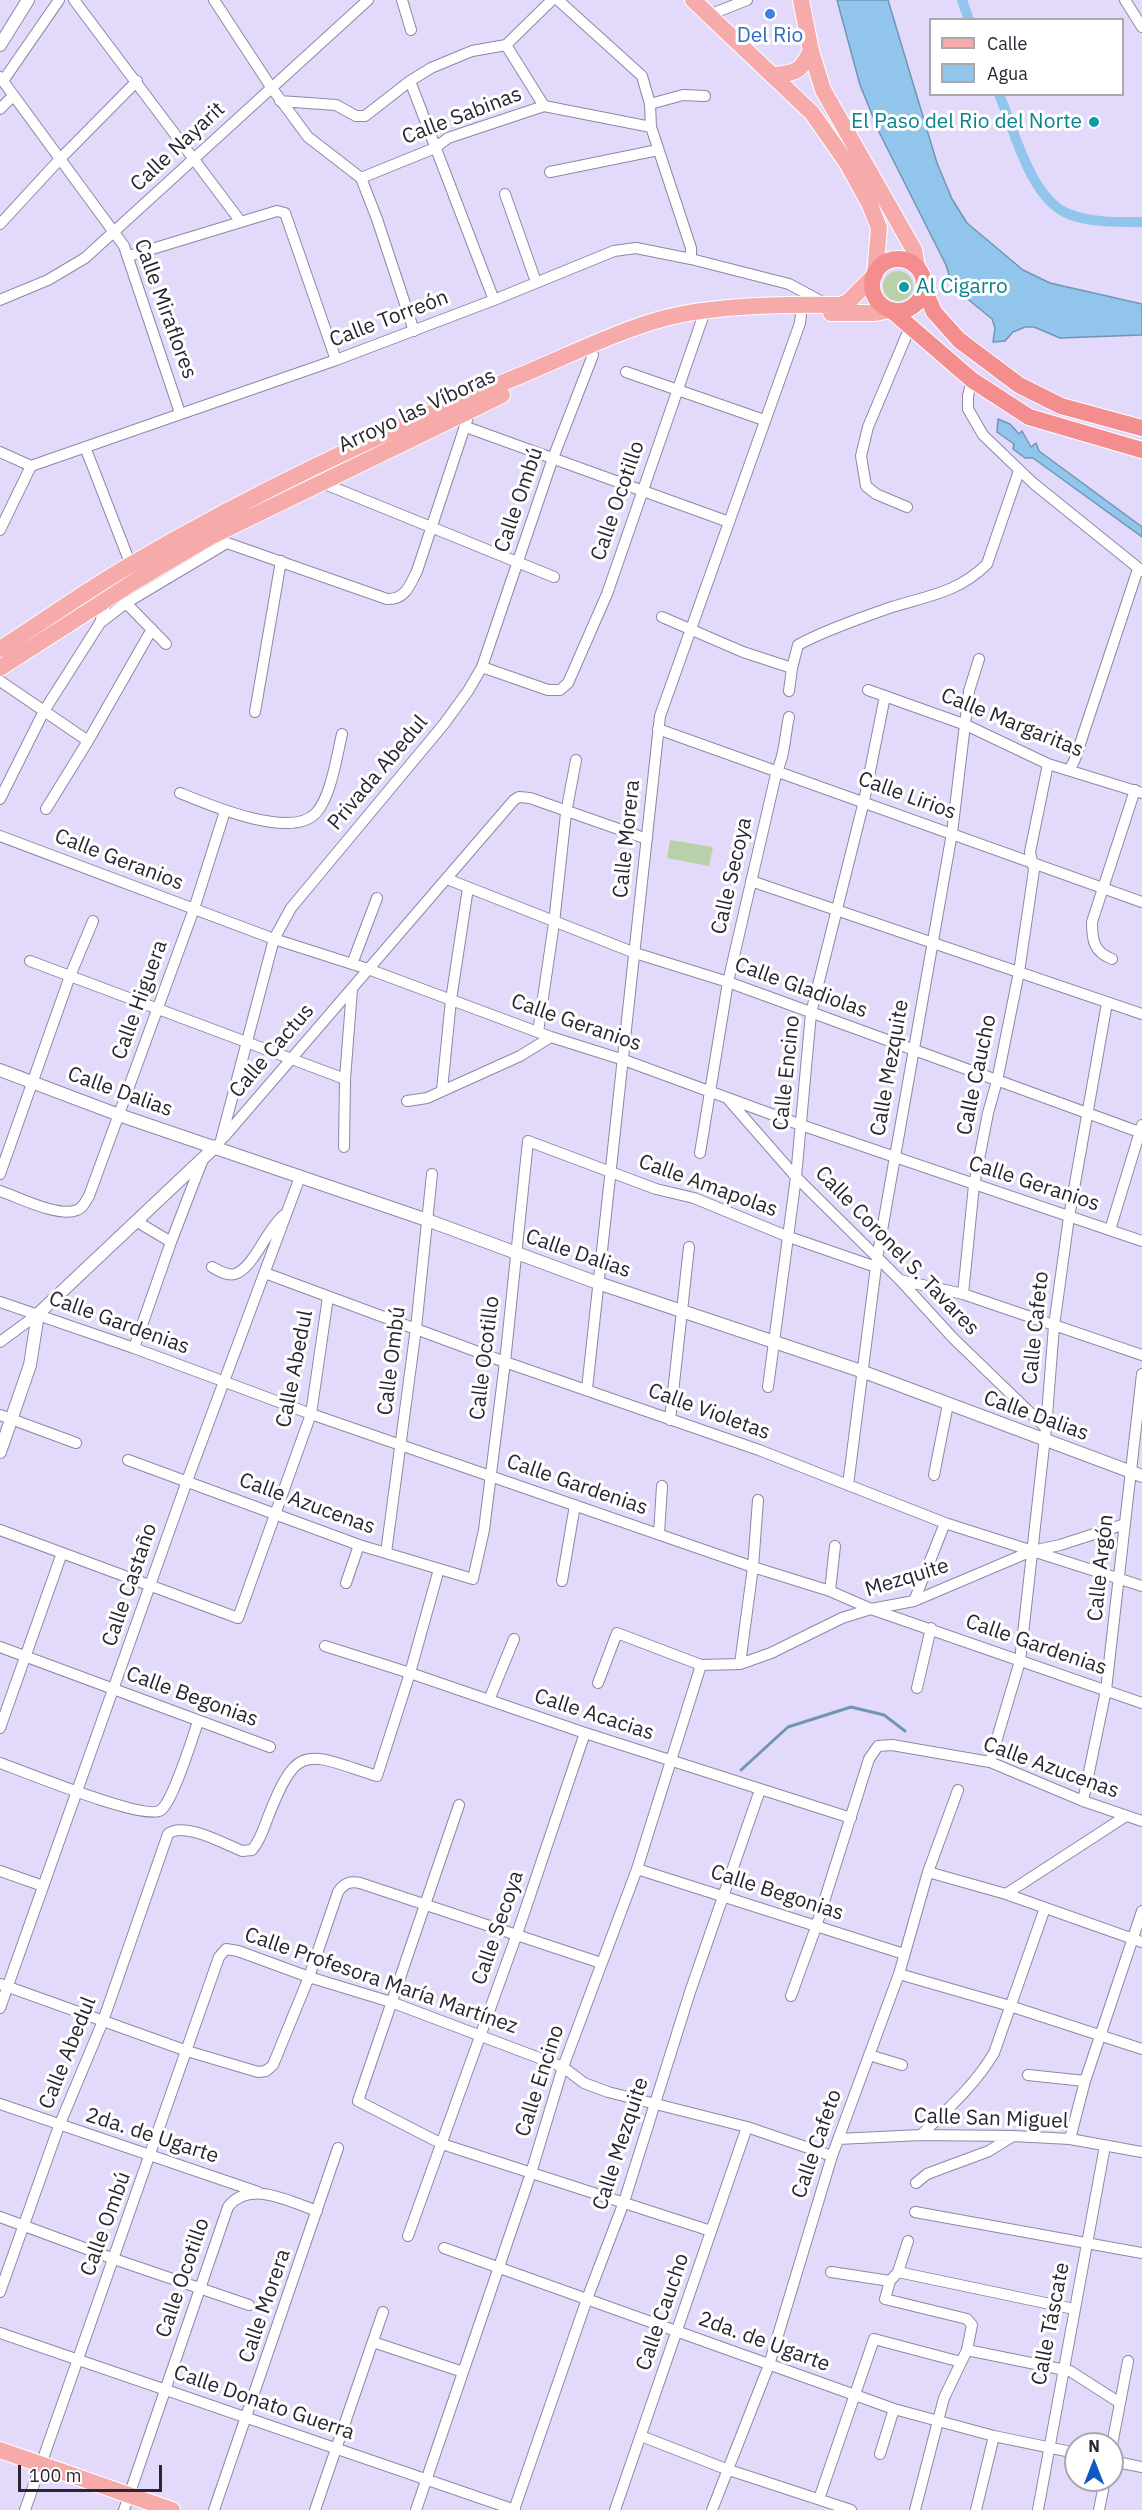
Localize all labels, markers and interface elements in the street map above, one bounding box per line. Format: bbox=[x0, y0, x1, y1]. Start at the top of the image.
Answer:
marker: Del Rio bbox=[763, 7, 777, 21]
legend bbox=[929, 18, 1124, 96]
place label: Del Rio bbox=[737, 23, 803, 49]
text: Calle bbox=[987, 32, 1027, 55]
text: Agua bbox=[987, 62, 1028, 85]
street label: Calle Sabinas bbox=[399, 82, 525, 150]
street label: Calle Nayarit bbox=[126, 97, 230, 197]
place label: El Paso del Rio del Norte bbox=[851, 109, 1082, 135]
marker: El Paso del Rio del Norte bbox=[1087, 115, 1101, 129]
street label: Calle Miraflores bbox=[128, 236, 202, 382]
place label: Al Cigarro bbox=[916, 274, 1008, 300]
marker: Al Cigarro bbox=[897, 280, 911, 294]
street label: Calle Torreón bbox=[326, 285, 452, 353]
street label: Arroyo las Víboras bbox=[334, 364, 500, 458]
street label: Calle Ocotillo bbox=[586, 438, 650, 564]
street label: Calle Ombú bbox=[489, 444, 549, 556]
street label: Calle Margaritas bbox=[937, 683, 1087, 763]
street label: Privada Abedul bbox=[323, 710, 433, 836]
street label: Calle Lirios bbox=[854, 767, 960, 825]
street label: Calle Morera bbox=[608, 779, 646, 899]
street label: Calle Secoya bbox=[706, 815, 758, 937]
street label: Calle Geranios bbox=[51, 824, 187, 896]
street label: Calle Higuera bbox=[107, 937, 173, 1063]
street label: Calle Gladiolas bbox=[731, 952, 871, 1024]
street label: Calle Geranios bbox=[508, 989, 644, 1057]
street label: Calle Mezquite bbox=[866, 998, 914, 1138]
street label: Calle Cactus bbox=[224, 999, 320, 1103]
street label: Calle Caucho bbox=[952, 1012, 1002, 1138]
street label: Calle Encino bbox=[768, 1014, 806, 1132]
street label: Calle Dalias bbox=[64, 1061, 176, 1123]
street label: Calle Amapolas bbox=[635, 1149, 781, 1223]
street label: Calle Geranios bbox=[965, 1151, 1103, 1217]
street label: Calle Coronel S. Tavares bbox=[810, 1161, 984, 1341]
street label: Calle Dalias bbox=[522, 1224, 634, 1284]
street label: Calle Cafeto bbox=[1018, 1270, 1054, 1386]
street label: Calle Gardenias bbox=[45, 1286, 193, 1360]
street label: Calle Ocotillo bbox=[465, 1295, 505, 1421]
street label: Calle Ombú bbox=[373, 1305, 411, 1417]
street label: Calle Abedul bbox=[271, 1308, 319, 1430]
street label: Calle Violetas bbox=[645, 1378, 773, 1446]
street label: Calle Dalias bbox=[980, 1385, 1092, 1447]
street label: Calle Gardenias bbox=[503, 1449, 651, 1521]
street label: Calle Azucenas bbox=[236, 1468, 378, 1540]
street label: Calle Argón bbox=[1083, 1513, 1119, 1623]
street label: Calle Castaño bbox=[97, 1520, 163, 1650]
street label: Mezquite bbox=[862, 1553, 952, 1603]
street label: Calle Gardenias bbox=[962, 1609, 1110, 1681]
street label: Calle Begonias bbox=[123, 1661, 261, 1733]
street label: Calle Acacias bbox=[531, 1684, 657, 1746]
street label: Calle Azucenas bbox=[980, 1732, 1122, 1804]
street label: Calle Begonias bbox=[707, 1860, 847, 1926]
street label: Calle Secoya bbox=[467, 1868, 529, 1988]
street label: Calle Profesora María Martínez bbox=[241, 1922, 521, 2040]
street label: Calle Abedul bbox=[34, 1993, 102, 2113]
street label: Calle Encino bbox=[510, 2022, 570, 2140]
street label: Calle Mezquite bbox=[588, 2074, 654, 2214]
street label: Calle Cafeto bbox=[787, 2086, 847, 2202]
street label: 2da. de Ugarte bbox=[82, 2103, 222, 2169]
street label: Calle San Miguel bbox=[913, 2104, 1069, 2134]
street label: Calle Ombú bbox=[75, 2168, 137, 2280]
street label: Calle Ocotillo bbox=[151, 2215, 215, 2341]
street label: Calle Morera bbox=[234, 2246, 296, 2366]
street label: Calle Caucho bbox=[631, 2250, 695, 2374]
street label: Calle Táscate bbox=[1027, 2260, 1075, 2388]
street label: 2da. de Ugarte bbox=[695, 2306, 833, 2378]
street label: Calle Donato Guerra bbox=[170, 2360, 358, 2446]
north arrow bbox=[1064, 2432, 1124, 2492]
text: N bbox=[1088, 2436, 1100, 2456]
scale bar bbox=[21, 2453, 165, 2491]
text: 100 m bbox=[29, 2464, 81, 2487]

